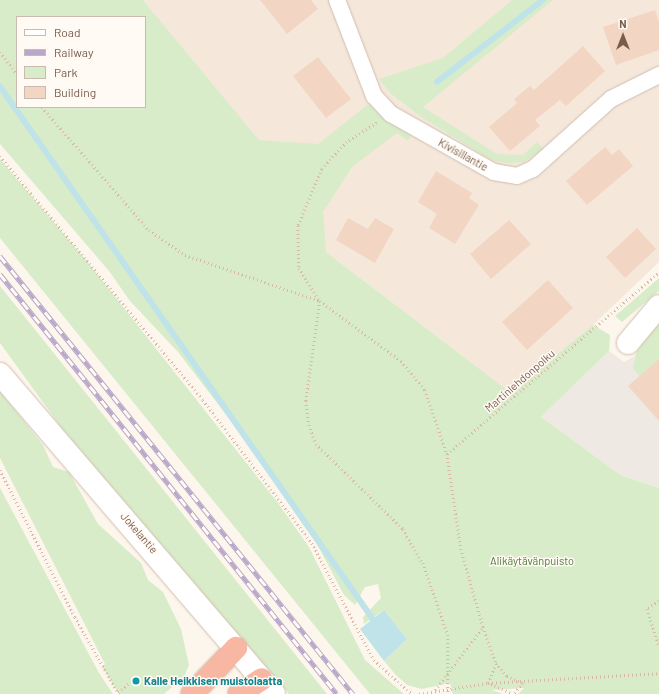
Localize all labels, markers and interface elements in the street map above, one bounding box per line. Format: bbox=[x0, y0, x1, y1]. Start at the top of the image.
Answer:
legend bbox=[16, 16, 146, 108]
north arrow bbox=[603, 16, 643, 56]
text: N bbox=[619, 17, 627, 30]
text: Road bbox=[54, 25, 81, 39]
text: Railway bbox=[54, 45, 93, 59]
text: Park bbox=[54, 65, 78, 79]
text: Building bbox=[54, 85, 96, 99]
street label: Kivisillantie bbox=[436, 136, 490, 174]
street label: Martinlehdonpolku bbox=[482, 347, 558, 415]
street label: Jokelantie bbox=[118, 510, 160, 556]
park label: Alikäytävänpuisto bbox=[490, 554, 574, 568]
place label: Kalle Heikkisen muistolaatta bbox=[144, 674, 282, 688]
marker: Kalle Heikkisen muistolaatta bbox=[131, 676, 141, 686]

